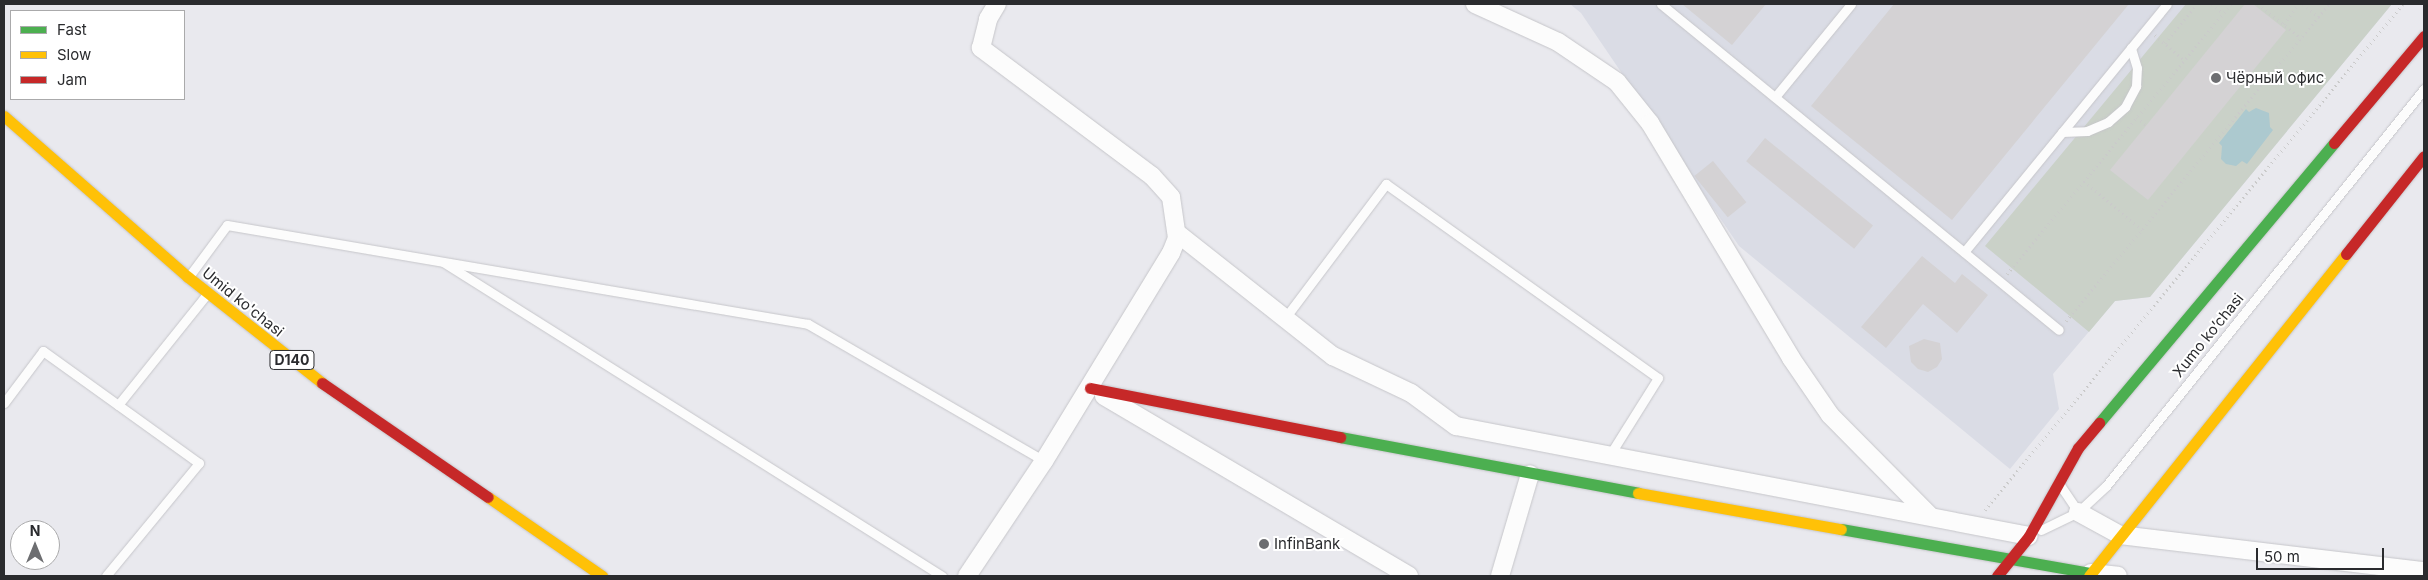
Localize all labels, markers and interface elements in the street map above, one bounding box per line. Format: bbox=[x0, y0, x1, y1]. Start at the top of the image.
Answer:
legend bbox=[10, 10, 185, 100]
text: Fast bbox=[57, 20, 87, 39]
text: Slow bbox=[57, 45, 91, 64]
place label: Чёрный офис bbox=[2226, 69, 2324, 87]
text: Jam bbox=[57, 70, 87, 89]
marker: Чёрный офис bbox=[2210, 72, 2222, 84]
street label: Umid ko'chasi bbox=[199, 264, 287, 340]
street label: Xumo ko’chasi bbox=[2169, 290, 2247, 380]
road number: D140 bbox=[268, 348, 316, 372]
north arrow bbox=[10, 520, 60, 570]
text: N bbox=[30, 522, 40, 539]
place label: InfinBank bbox=[1274, 535, 1340, 553]
marker: InfinBank bbox=[1258, 538, 1270, 550]
scale bar bbox=[2258, 538, 2386, 570]
text: 50 m bbox=[2264, 547, 2300, 566]

